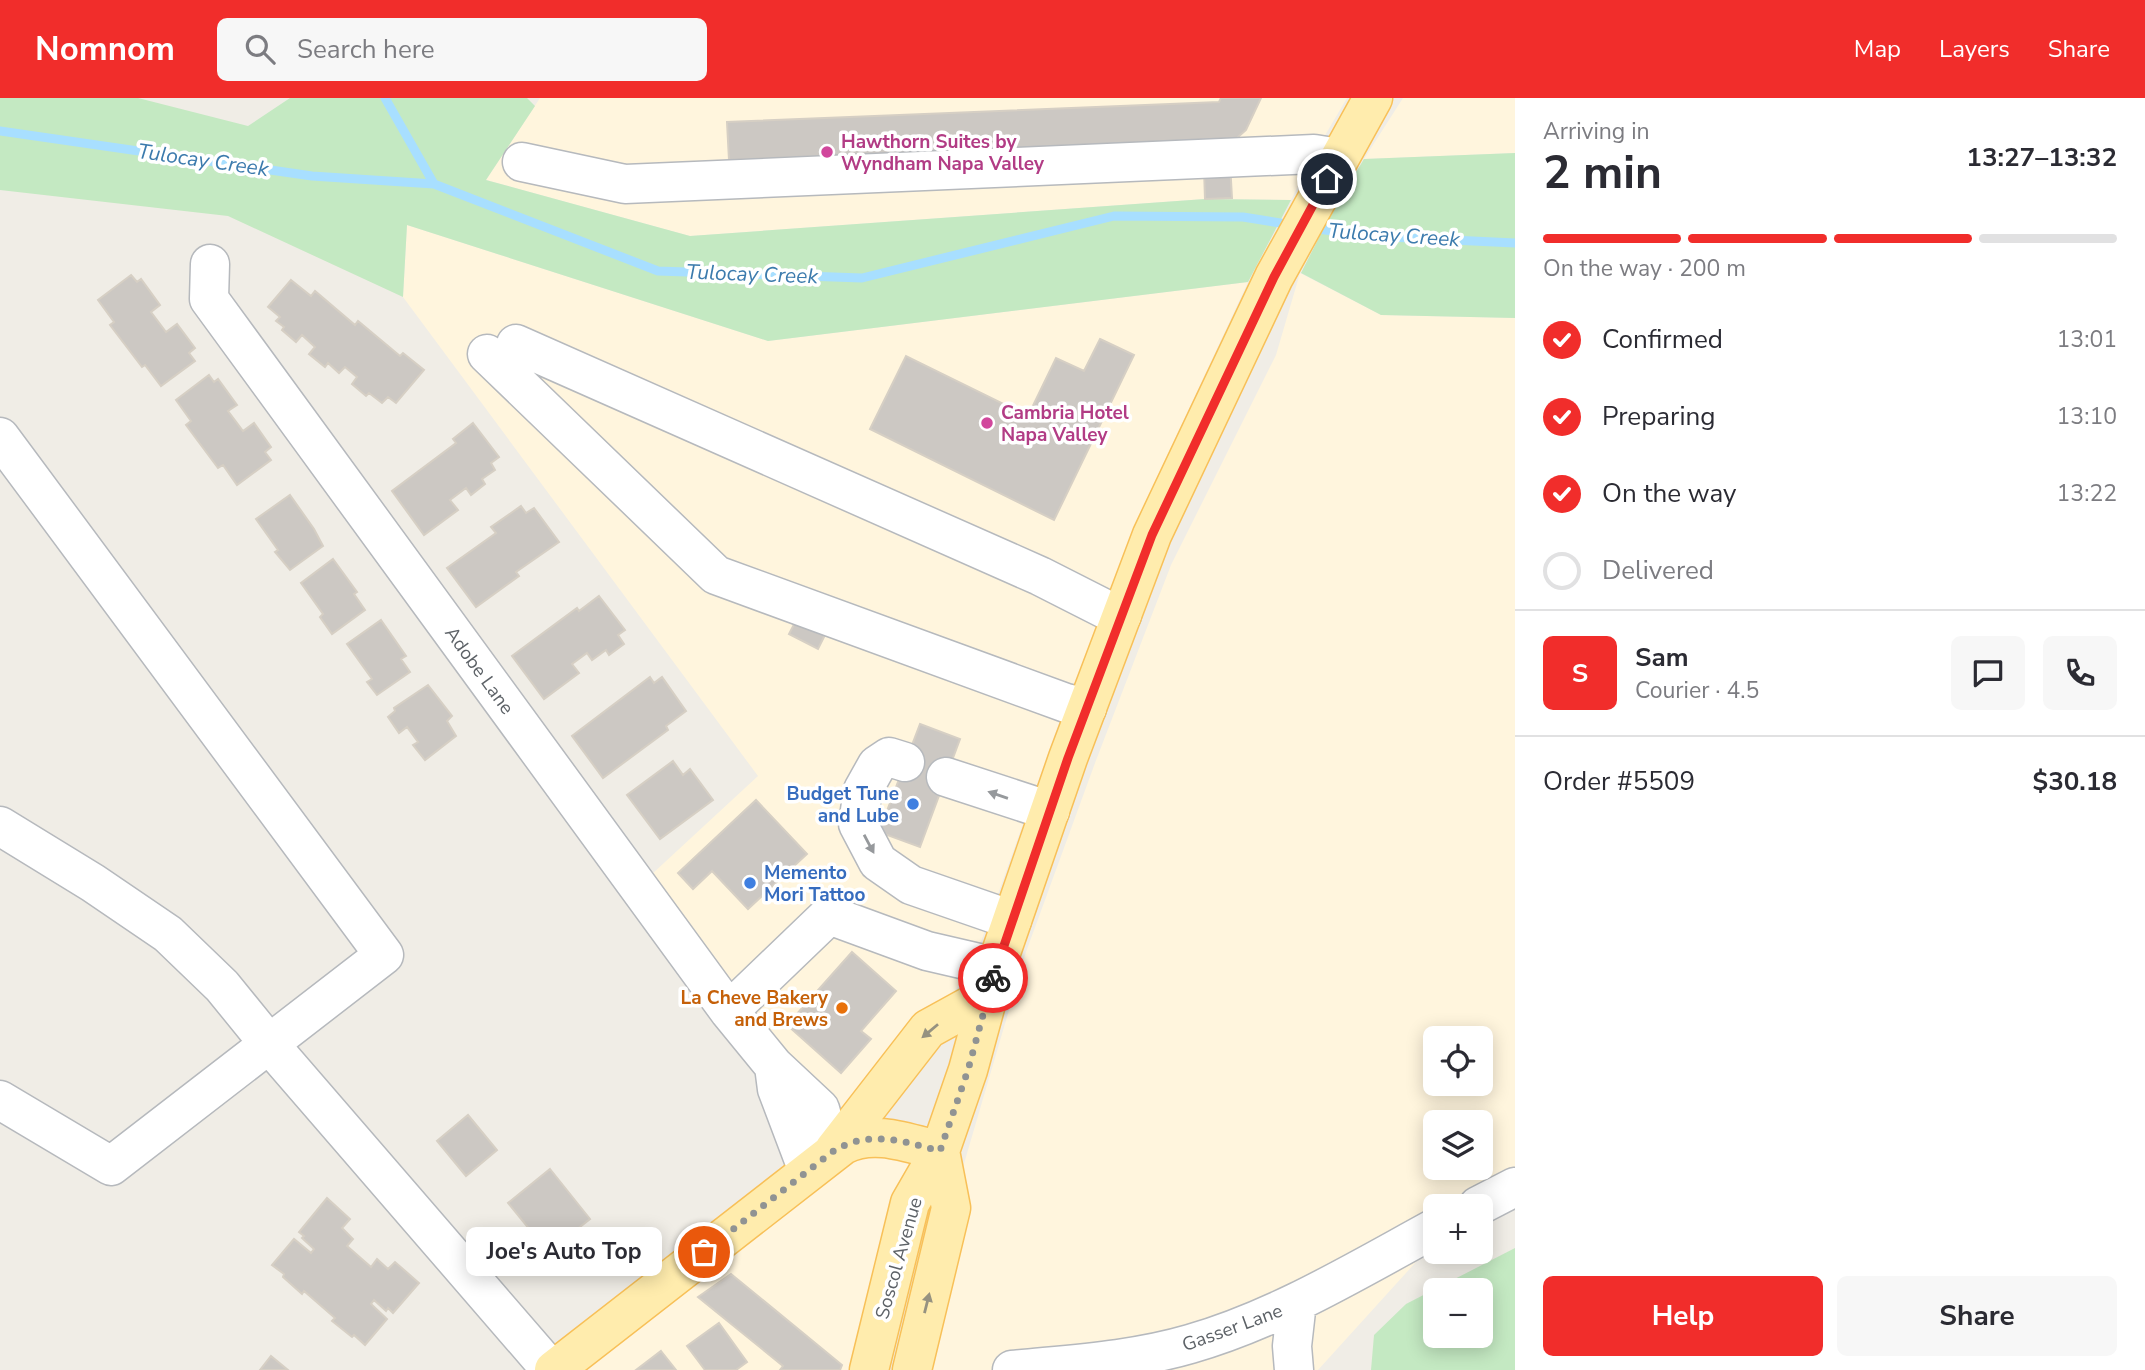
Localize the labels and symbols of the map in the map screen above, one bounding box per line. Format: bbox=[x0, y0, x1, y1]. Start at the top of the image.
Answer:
place label: Hawthorn Suites by Wyndham Napa Valley bbox=[841, 129, 1045, 177]
water label: Tulocay Creek bbox=[136, 137, 271, 183]
marker: Hawthorn Suites by Wyndham Napa Valley bbox=[819, 144, 835, 160]
pin bbox=[1297, 149, 1357, 209]
water label: Tulocay Creek bbox=[1327, 216, 1461, 254]
water label: Tulocay Creek bbox=[686, 258, 819, 290]
place label: Cambria Hotel Napa Valley bbox=[1001, 400, 1129, 448]
marker: Cambria Hotel Napa Valley bbox=[979, 415, 995, 431]
street label: Adobe Lane bbox=[438, 621, 520, 720]
place label: Budget Tune and Lube bbox=[787, 781, 899, 829]
one-way arrow bbox=[987, 789, 1008, 800]
marker: Budget Tune and Lube bbox=[905, 796, 921, 812]
one-way arrow bbox=[863, 834, 874, 854]
place label: Memento Mori Tattoo bbox=[764, 860, 865, 908]
marker: Memento Mori Tattoo bbox=[742, 875, 758, 891]
courier bbox=[958, 943, 1028, 1013]
place label: La Cheve Bakery and Brews bbox=[681, 985, 829, 1033]
marker: La Cheve Bakery and Brews bbox=[834, 1000, 850, 1016]
one-way arrow bbox=[921, 1023, 939, 1039]
street label: Soscol Avenue bbox=[869, 1194, 929, 1322]
pin bbox=[674, 1222, 734, 1282]
callout: Joe's Auto Top bbox=[466, 1228, 662, 1276]
one-way arrow bbox=[922, 1292, 933, 1314]
street label: Gasser Lane bbox=[1178, 1298, 1286, 1358]

